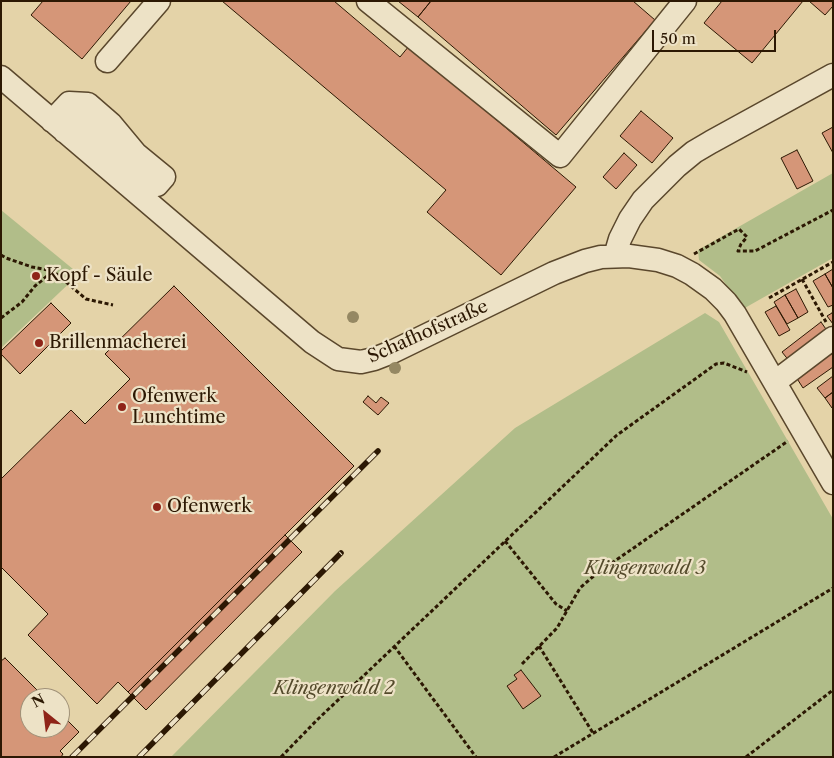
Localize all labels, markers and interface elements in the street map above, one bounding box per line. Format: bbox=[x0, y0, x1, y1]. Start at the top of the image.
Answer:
scale bar bbox=[654, 20, 778, 52]
text: 50 m bbox=[660, 29, 696, 48]
place label: Kopf - Säule bbox=[46, 265, 152, 287]
marker: Kopf - Säule bbox=[30, 270, 42, 282]
street label: Schafhofstraße bbox=[365, 296, 491, 368]
place label: Brillenmacherei bbox=[49, 332, 187, 354]
marker: Brillenmacherei bbox=[33, 337, 45, 349]
place label: Ofenwerk Lunchtime bbox=[132, 386, 226, 428]
marker: Ofenwerk Lunchtime bbox=[116, 401, 128, 413]
place label: Ofenwerk bbox=[167, 496, 252, 518]
marker: Ofenwerk bbox=[151, 501, 163, 513]
park label: Klingenwald 3 bbox=[585, 558, 705, 580]
park label: Klingenwald 2 bbox=[273, 678, 395, 700]
north arrow bbox=[20, 688, 70, 738]
text: N bbox=[29, 690, 48, 712]

